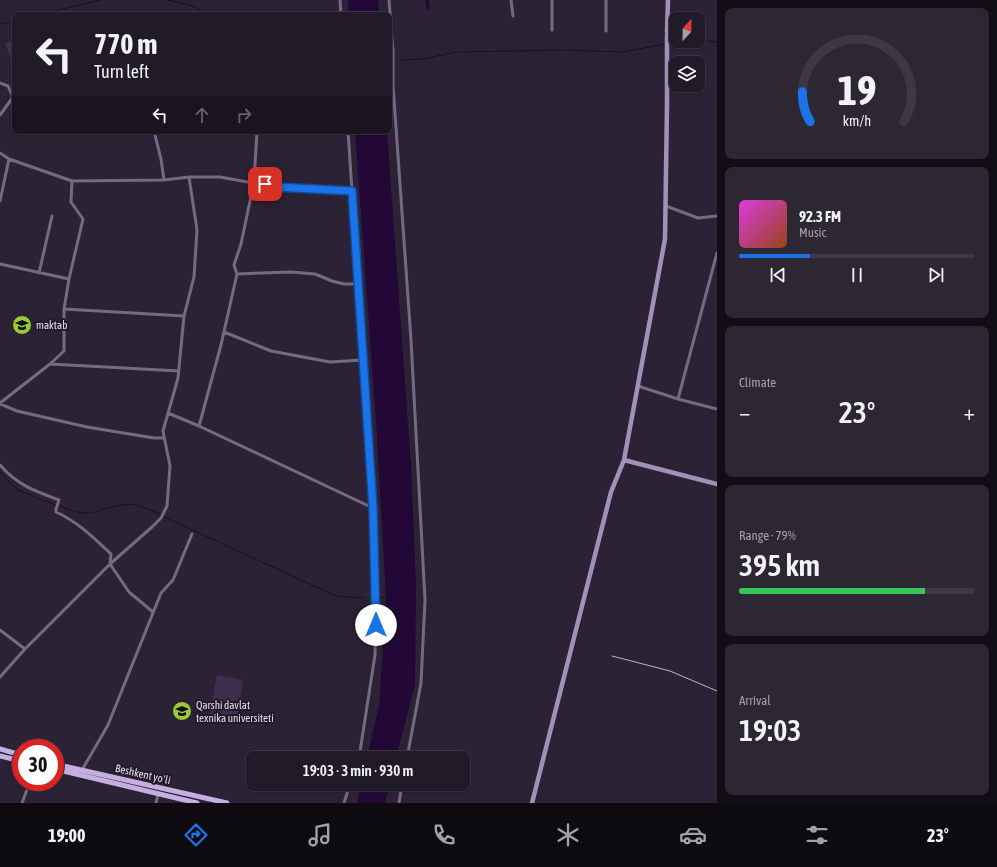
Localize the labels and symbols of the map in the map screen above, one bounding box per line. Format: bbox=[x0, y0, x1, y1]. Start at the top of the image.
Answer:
north arrow bbox=[669, 12, 705, 48]
pin bbox=[248, 167, 282, 201]
school or university icon: maktab bbox=[11, 314, 33, 336]
place label: maktab bbox=[36, 319, 67, 331]
position arrow bbox=[355, 604, 397, 646]
place label: Qarshi davlat texnika universiteti bbox=[196, 699, 274, 724]
school or university icon: Qarshi davlat texnika universiteti bbox=[171, 700, 193, 722]
speed limit sign: 30 bbox=[12, 739, 64, 791]
street label: Beshkent yoʻli bbox=[114, 762, 172, 786]

